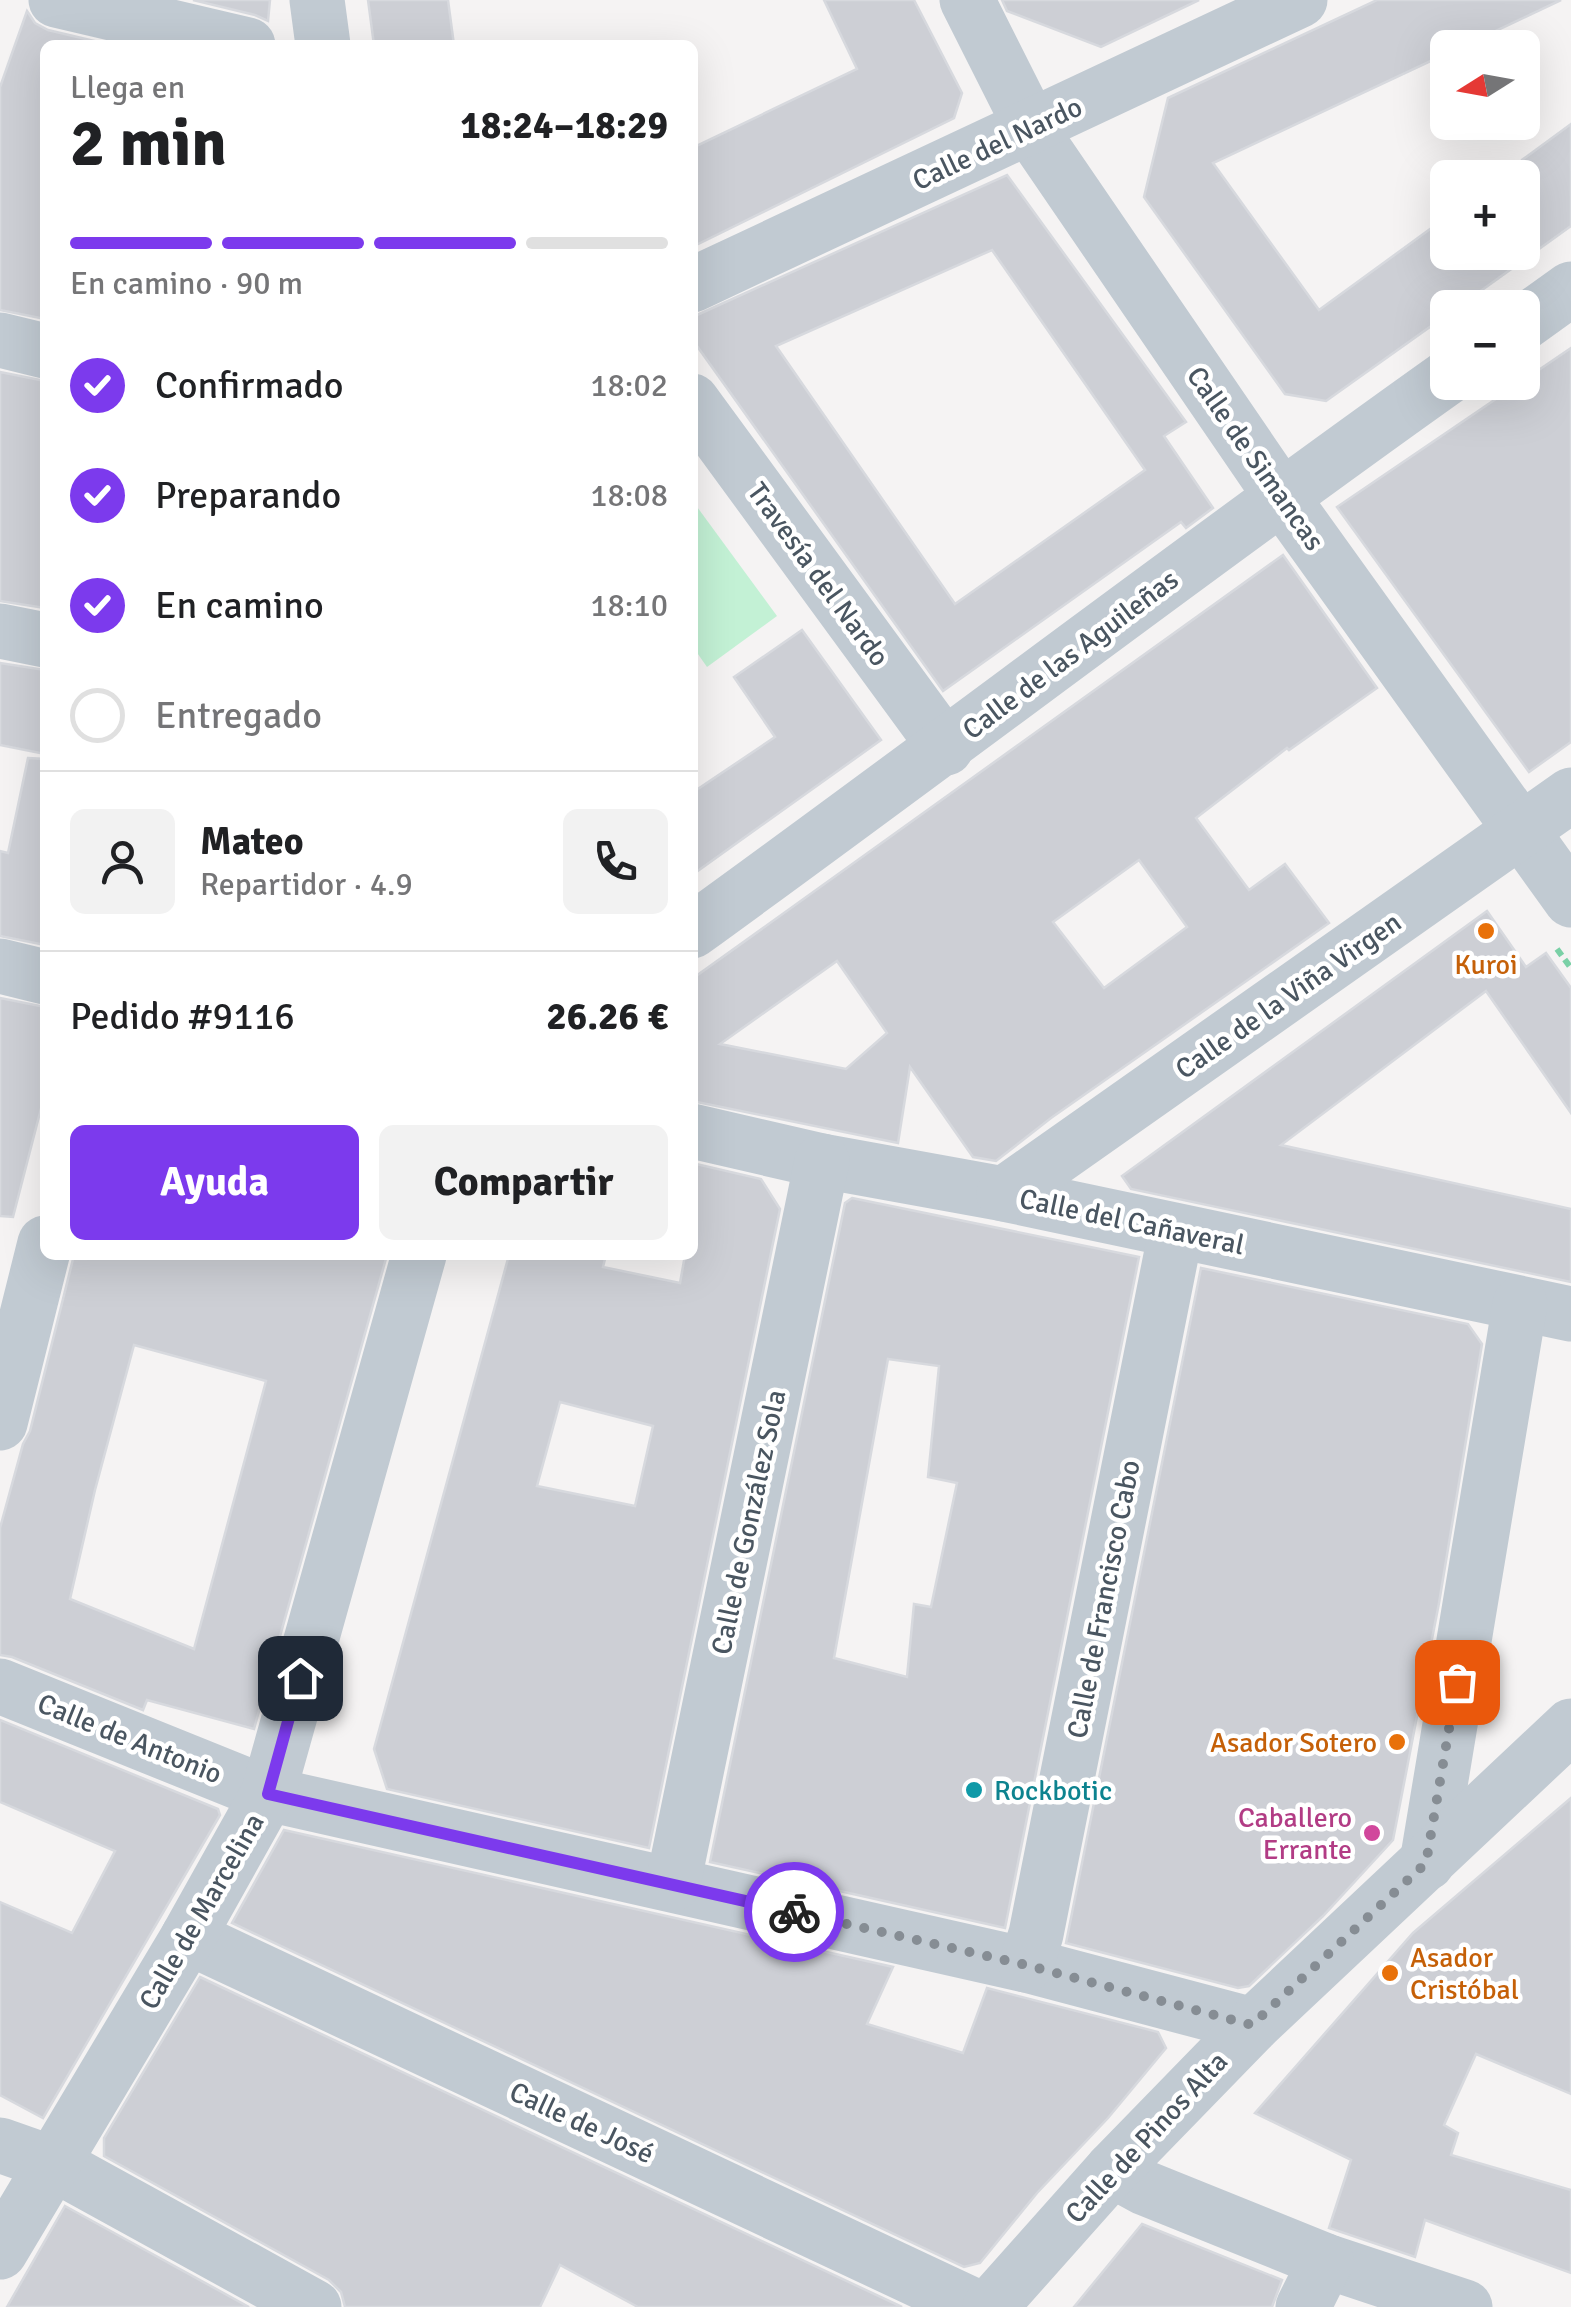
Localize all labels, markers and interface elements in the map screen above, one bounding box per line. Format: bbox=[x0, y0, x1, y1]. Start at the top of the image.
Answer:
north arrow bbox=[1430, 30, 1540, 140]
map controls bbox=[1430, 30, 1540, 400]
text: Llega en bbox=[70, 68, 185, 107]
street label: Calle del Nardo bbox=[907, 90, 1087, 198]
text: 18:24–18:29 bbox=[460, 102, 668, 149]
text: 2 min bbox=[70, 104, 227, 184]
button: + bbox=[1430, 160, 1540, 270]
text: En camino · 90 m bbox=[70, 264, 303, 303]
button: − bbox=[1430, 290, 1540, 400]
icon: check bbox=[70, 358, 125, 413]
street label: Calle de Simancas bbox=[1179, 360, 1331, 557]
text: Confirmado bbox=[155, 362, 344, 409]
text: 18:02 bbox=[590, 366, 668, 405]
icon: check bbox=[70, 468, 125, 523]
text: Preparando bbox=[155, 472, 341, 519]
text: 18:08 bbox=[590, 476, 668, 515]
street label: Travesía del Nardo bbox=[740, 476, 896, 673]
street label: Calle de las Aguileñas bbox=[956, 563, 1185, 747]
icon: check bbox=[70, 578, 125, 633]
text: En camino bbox=[155, 582, 324, 629]
text: 18:10 bbox=[590, 586, 668, 625]
text: Entregado bbox=[155, 692, 322, 739]
button: person bbox=[70, 809, 175, 914]
button: phone bbox=[563, 809, 668, 914]
text: Mateo bbox=[200, 818, 304, 865]
text: Repartidor · 4.9 bbox=[200, 865, 413, 904]
street label: Calle de la Viña Virgen bbox=[1169, 905, 1408, 1087]
marker: Kuroi bbox=[1475, 920, 1497, 942]
place label: Kuroi bbox=[1454, 948, 1518, 982]
text: Pedido #9116 bbox=[70, 993, 295, 1040]
text: 26.26 € bbox=[546, 993, 668, 1040]
button: Ayuda bbox=[70, 1125, 359, 1240]
button: Compartir bbox=[379, 1125, 668, 1240]
street label: Calle del Cañaveral bbox=[1016, 1182, 1247, 1262]
street label: Calle de González Sola bbox=[704, 1387, 794, 1658]
street label: Calle de Francisco Cabo bbox=[1060, 1457, 1148, 1741]
pin bbox=[258, 1636, 343, 1721]
pin bbox=[1415, 1640, 1500, 1725]
icon: home bbox=[273, 1651, 328, 1706]
icon: bag bbox=[1430, 1655, 1485, 1710]
street label: Calle de Antonio bbox=[32, 1686, 227, 1791]
place label: Asador Sotero bbox=[1210, 1726, 1377, 1760]
marker: Asador Sotero bbox=[1386, 1731, 1408, 1753]
place label: Rockbotic bbox=[994, 1774, 1112, 1808]
marker: Rockbotic bbox=[963, 1779, 985, 1801]
place label: Caballero Errante bbox=[1238, 1801, 1352, 1867]
street label: Calle de Marcelina bbox=[132, 1807, 272, 2016]
marker: Caballero Errante bbox=[1361, 1822, 1383, 1844]
courier bbox=[744, 1862, 844, 1962]
icon: bike bbox=[767, 1885, 822, 1940]
place label: Asador Cristóbal bbox=[1410, 1941, 1519, 2007]
marker: Asador Cristóbal bbox=[1379, 1962, 1401, 1984]
street label: Calle de Pinos Alta bbox=[1059, 2045, 1235, 2231]
street label: Calle de José bbox=[504, 2075, 659, 2171]

